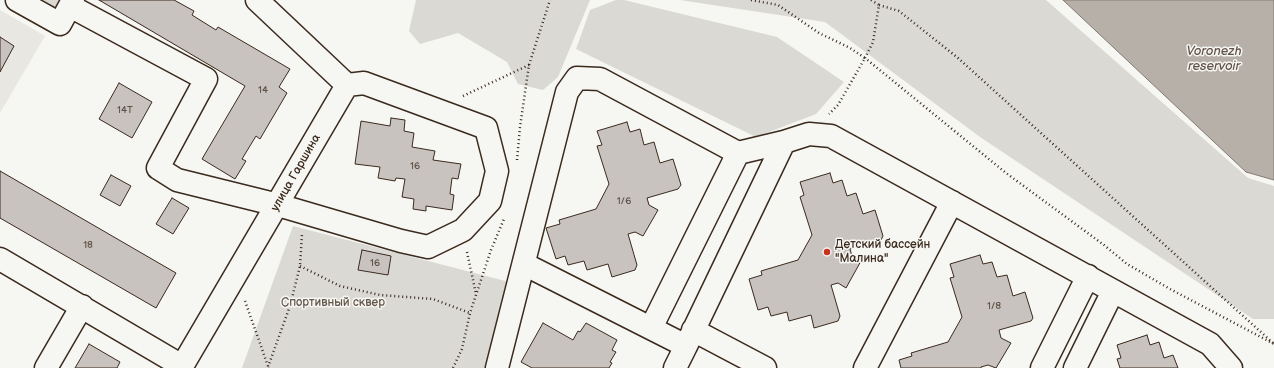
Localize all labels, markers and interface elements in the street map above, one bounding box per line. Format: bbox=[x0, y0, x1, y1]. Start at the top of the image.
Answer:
water label: Voronezh reservoir bbox=[1186, 44, 1242, 75]
house number: 14 bbox=[258, 84, 268, 96]
house number: 14Т bbox=[117, 104, 133, 116]
street label: улица Гаршина bbox=[268, 132, 324, 214]
house number: 16 bbox=[410, 160, 420, 172]
house number: 1/6 bbox=[617, 195, 631, 207]
place label: Детский бассейн "Малина" bbox=[835, 238, 930, 266]
house number: 18 bbox=[83, 239, 93, 251]
marker: Детский бассейн "Малина" bbox=[822, 247, 832, 257]
house number: 16 bbox=[370, 257, 380, 269]
park label: Спортивный сквер bbox=[281, 296, 385, 310]
house number: 1/8 bbox=[987, 300, 1001, 312]

